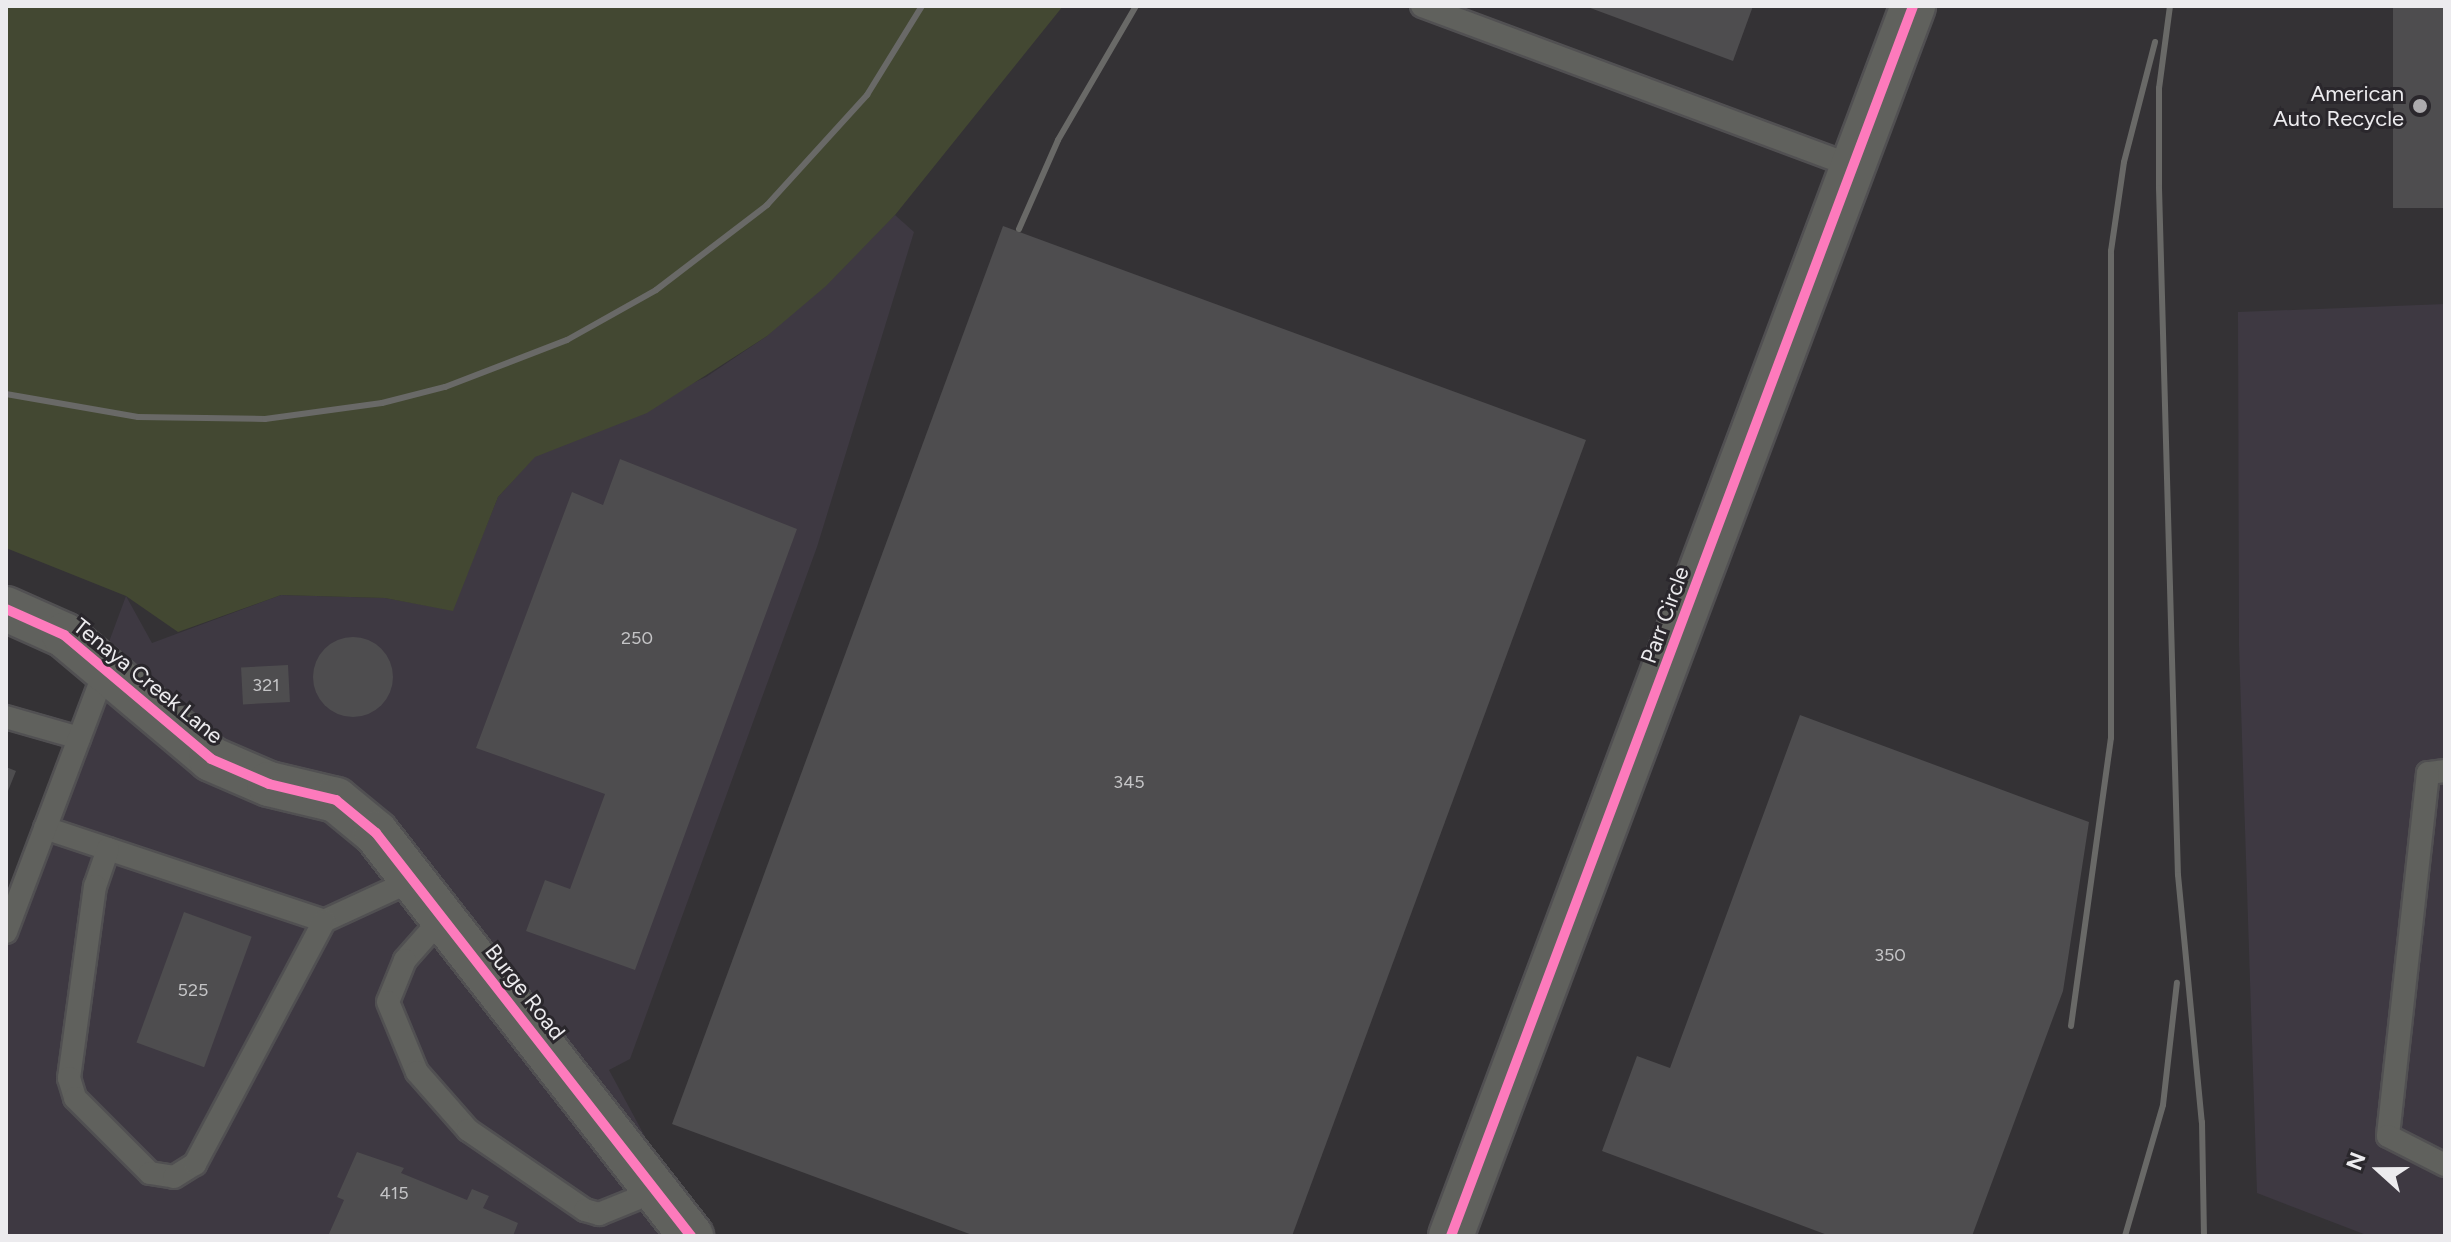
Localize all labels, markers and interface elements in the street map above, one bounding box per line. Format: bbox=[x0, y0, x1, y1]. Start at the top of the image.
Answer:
place label: American Auto Recycle bbox=[2273, 80, 2404, 132]
marker: American Auto Recycle bbox=[2411, 97, 2429, 115]
street label: Parr Circle bbox=[1635, 563, 1695, 667]
street label: Tenaya Creek Lane bbox=[68, 613, 228, 749]
house number: 250 bbox=[621, 627, 653, 649]
house number: 321 bbox=[252, 674, 280, 696]
house number: 345 bbox=[1113, 771, 1145, 793]
street label: Burge Road bbox=[479, 939, 571, 1045]
house number: 350 bbox=[1874, 944, 1906, 966]
house number: 525 bbox=[178, 979, 208, 1001]
north arrow bbox=[2339, 1130, 2419, 1210]
text: N bbox=[2340, 1148, 2372, 1174]
house number: 415 bbox=[380, 1182, 408, 1204]

